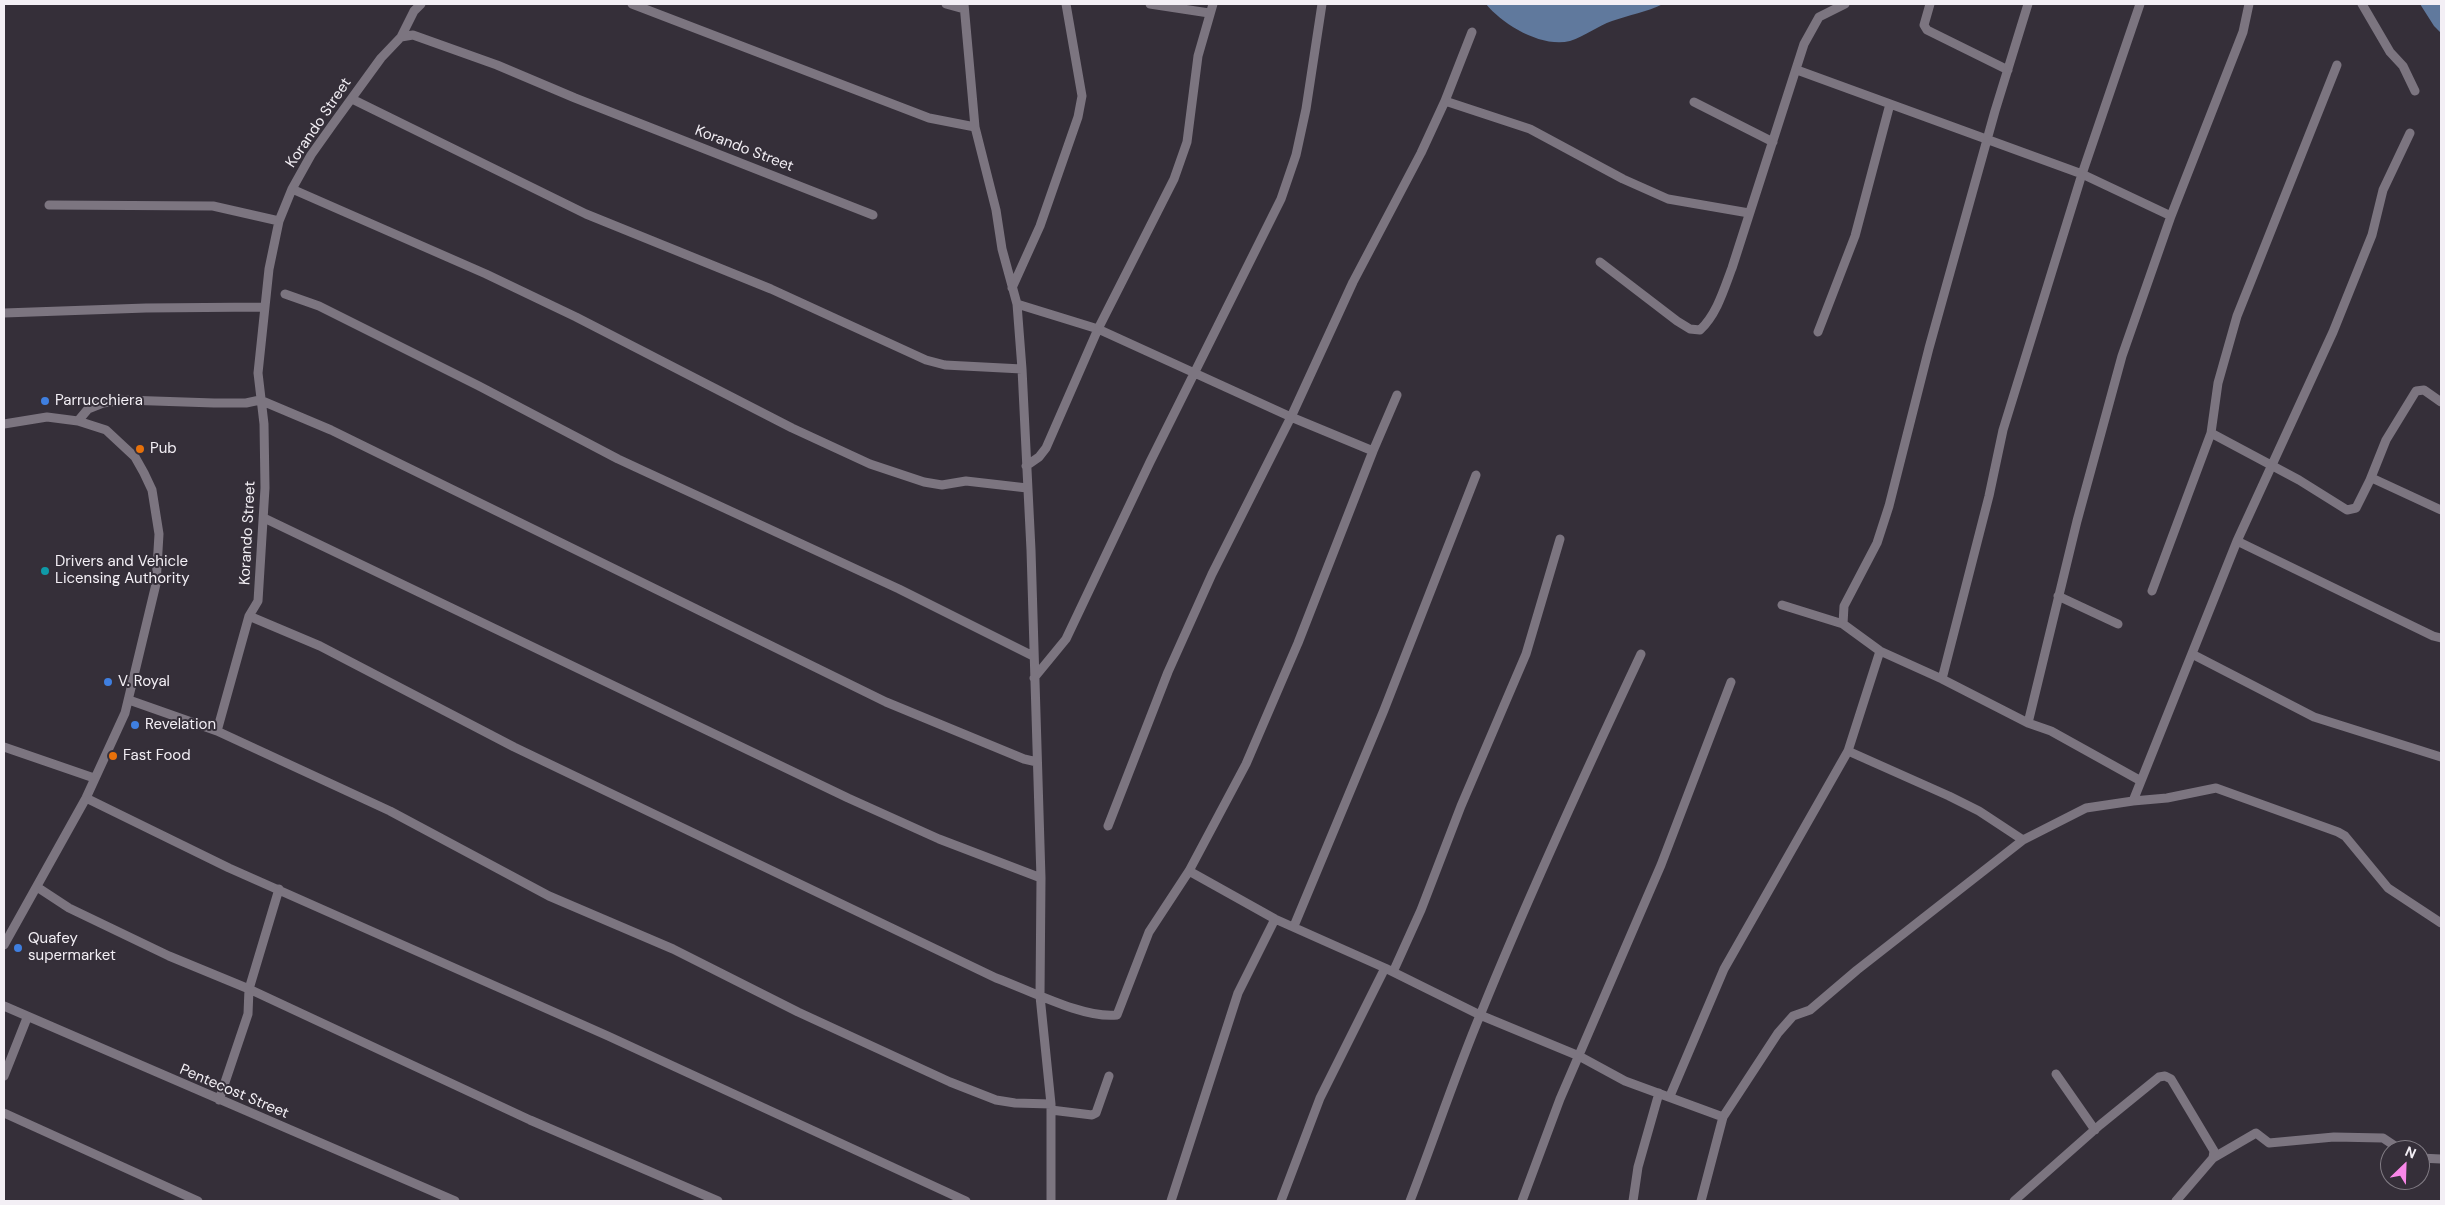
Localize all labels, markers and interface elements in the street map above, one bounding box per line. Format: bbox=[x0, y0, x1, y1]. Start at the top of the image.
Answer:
street label: Korando Street bbox=[282, 75, 356, 171]
street label: Korando Street bbox=[692, 122, 796, 176]
place label: Parrucchiera bbox=[55, 392, 143, 410]
marker: Parrucchiera bbox=[39, 395, 51, 407]
place label: Pub bbox=[150, 440, 177, 458]
marker: Pub bbox=[134, 443, 146, 455]
street label: Korando Street bbox=[236, 480, 260, 586]
place label: Drivers and Vehicle Licensing Authority bbox=[55, 553, 189, 588]
marker: Drivers and Vehicle Licensing Authority bbox=[39, 565, 51, 577]
place label: V. Royal bbox=[118, 673, 170, 691]
marker: V. Royal bbox=[102, 676, 114, 688]
place label: Revelation bbox=[145, 716, 216, 734]
marker: Revelation bbox=[129, 719, 141, 731]
place label: Fast Food bbox=[123, 747, 191, 765]
marker: Fast Food bbox=[107, 750, 119, 762]
place label: Quafey supermarket bbox=[28, 930, 116, 965]
marker: Quafey supermarket bbox=[12, 942, 24, 954]
street label: Pentecost Street bbox=[177, 1061, 291, 1123]
north arrow bbox=[2380, 1140, 2430, 1190]
text: N bbox=[2402, 1142, 2419, 1163]

